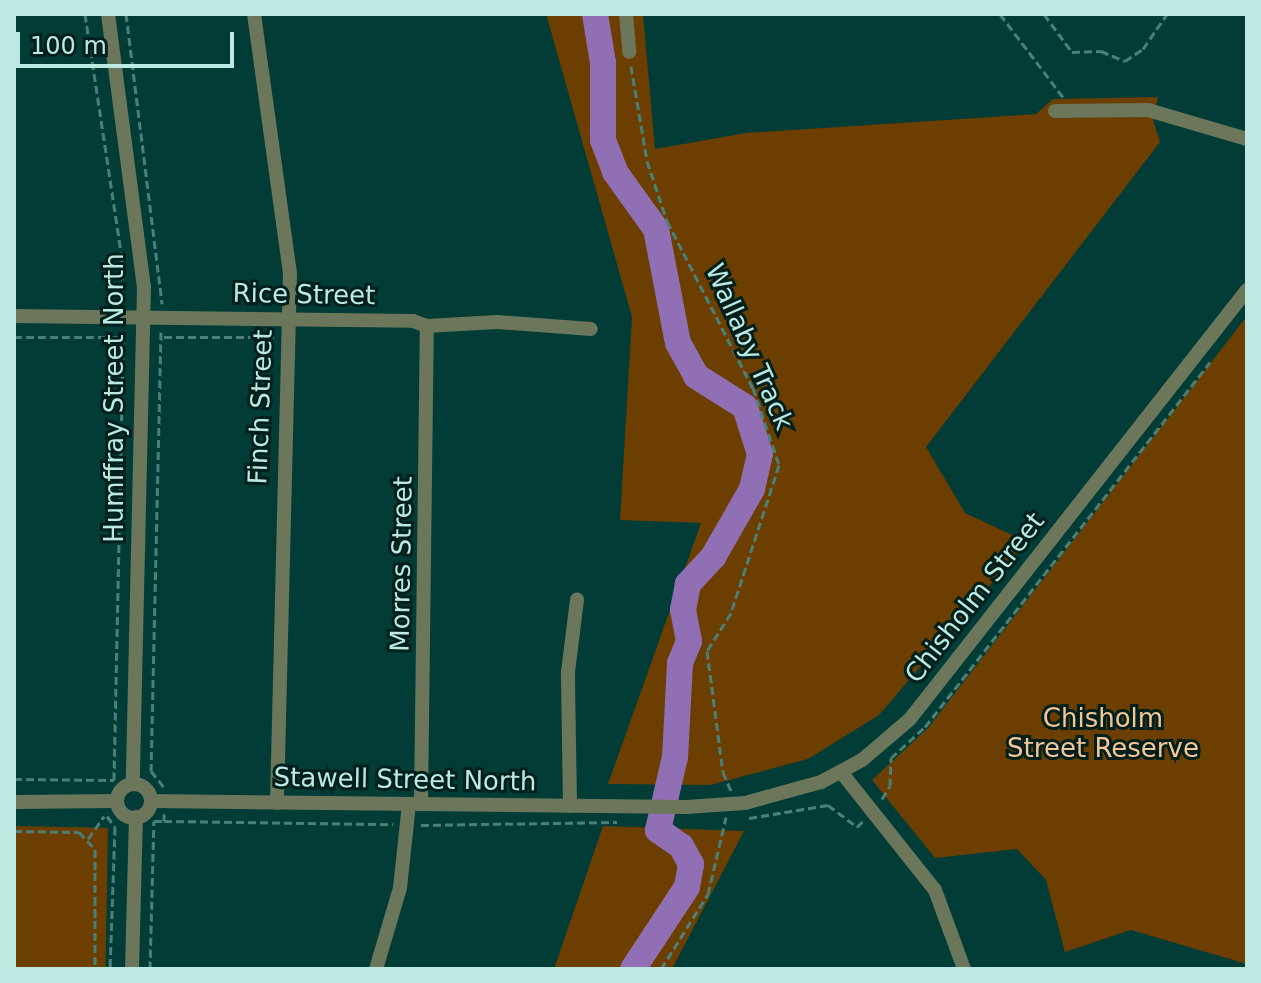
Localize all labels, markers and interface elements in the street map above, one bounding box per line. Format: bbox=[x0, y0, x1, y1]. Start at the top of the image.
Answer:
scale bar bbox=[20, 16, 238, 66]
text: 100 m bbox=[30, 32, 107, 60]
street label: Humffray Street North bbox=[99, 253, 131, 543]
street label: Wallaby Track bbox=[698, 259, 800, 435]
street label: Rice Street bbox=[232, 278, 376, 312]
street label: Finch Street bbox=[243, 329, 279, 485]
street label: Morres Street bbox=[385, 476, 419, 652]
street label: Chisholm Street bbox=[899, 507, 1051, 689]
park label: Chisholm Street Reserve bbox=[1007, 703, 1199, 764]
street label: Stawell Street North bbox=[273, 762, 537, 798]

